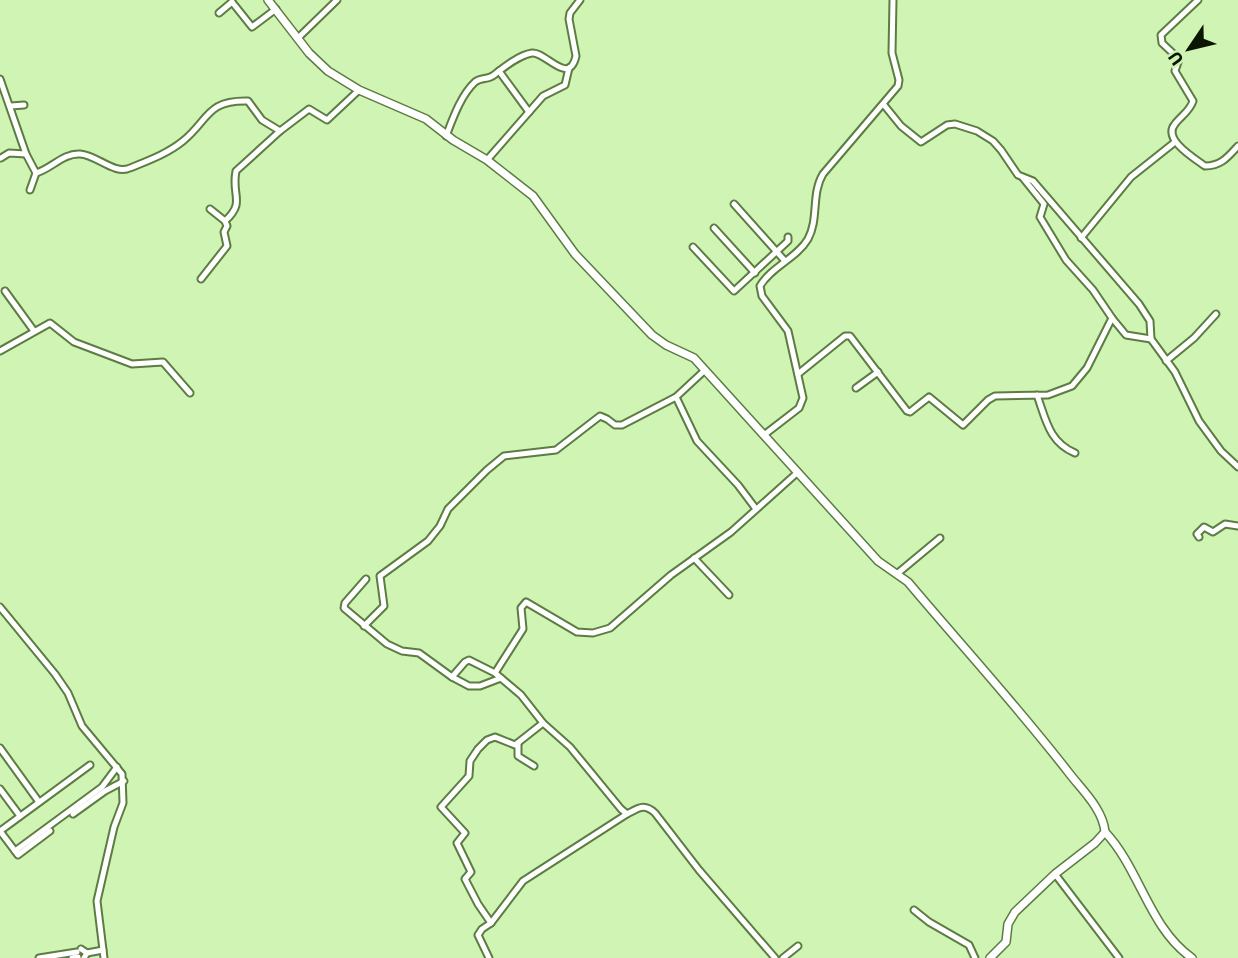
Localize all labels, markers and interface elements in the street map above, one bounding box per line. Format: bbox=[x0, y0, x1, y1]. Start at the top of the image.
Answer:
north arrow bbox=[1154, 14, 1224, 84]
text: U bbox=[1162, 45, 1191, 71]

